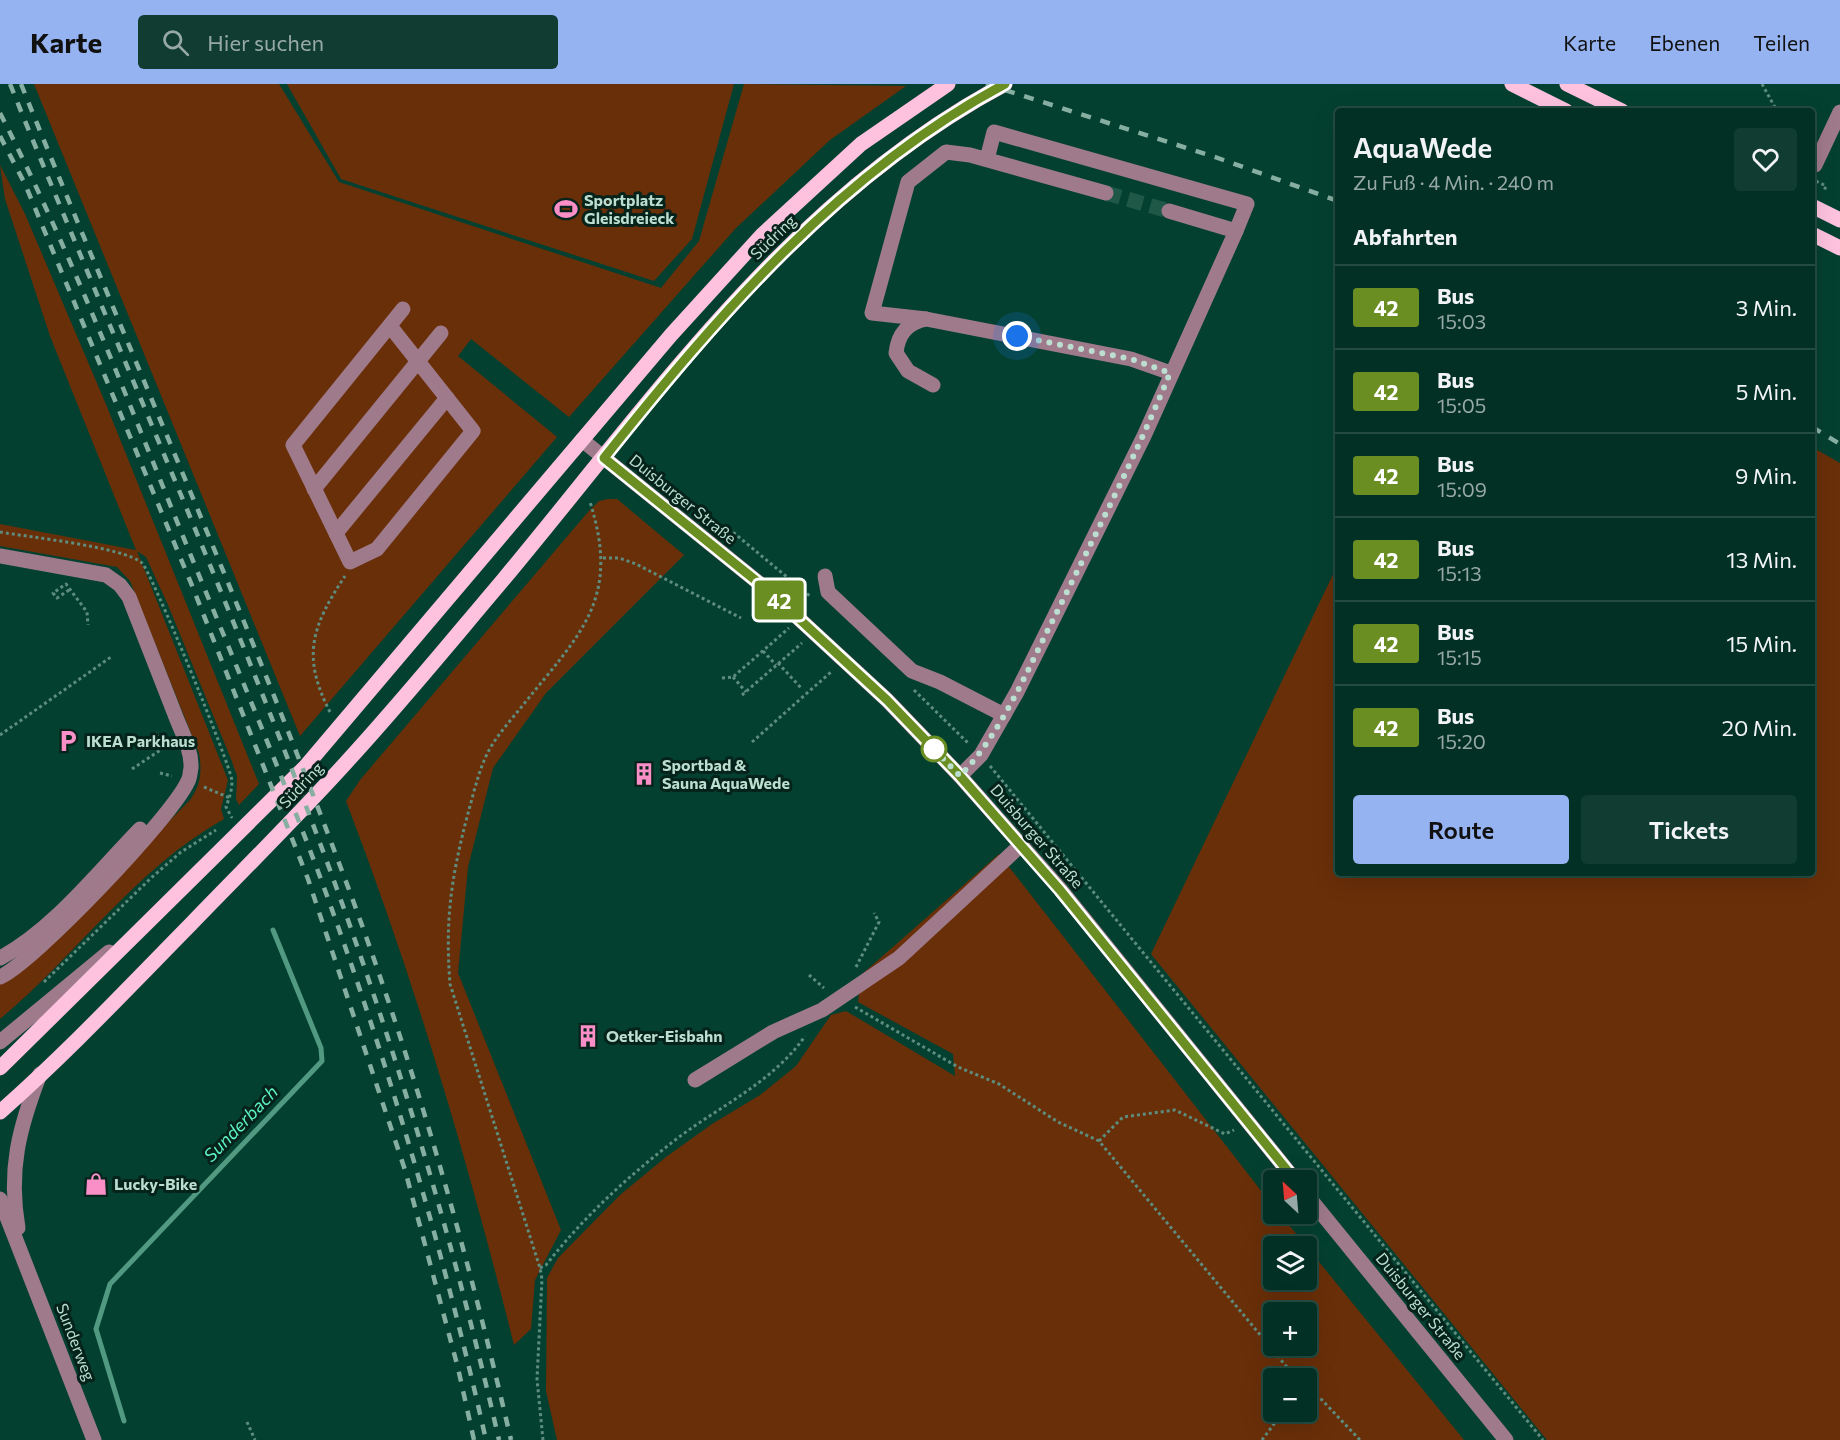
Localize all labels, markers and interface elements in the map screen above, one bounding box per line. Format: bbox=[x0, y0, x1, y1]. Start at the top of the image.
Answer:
search box bbox=[138, 15, 558, 69]
text: Karte bbox=[30, 25, 102, 59]
icon: search bbox=[159, 26, 192, 59]
text: Hier suchen bbox=[207, 29, 324, 56]
text: Karte bbox=[1563, 30, 1616, 55]
text: Ebenen bbox=[1649, 30, 1720, 55]
text: Teilen bbox=[1753, 30, 1810, 55]
button: heart bbox=[1734, 128, 1797, 191]
text: AquaWede bbox=[1353, 130, 1492, 164]
text: Zu Fuß · 4 Min. · 240 m bbox=[1353, 170, 1554, 194]
place label: Sportplatz Gleisdreieck bbox=[584, 190, 675, 227]
sports icon: Sportplatz Gleisdreieck bbox=[553, 196, 579, 222]
street label: Südring bbox=[746, 210, 800, 263]
text: Abfahrten bbox=[1353, 223, 1457, 250]
text: Bus bbox=[1437, 282, 1474, 309]
text: 3 Min. bbox=[1736, 294, 1797, 321]
text: 42 bbox=[1374, 295, 1398, 320]
text: 15:03 bbox=[1437, 309, 1486, 333]
your location bbox=[1002, 321, 1032, 351]
text: Bus bbox=[1437, 366, 1474, 393]
text: 5 Min. bbox=[1736, 378, 1797, 405]
text: 42 bbox=[1374, 379, 1398, 404]
text: 15:05 bbox=[1437, 393, 1486, 417]
street label: Duisburger Straße bbox=[626, 450, 741, 547]
text: Bus bbox=[1437, 450, 1474, 477]
text: 9 Min. bbox=[1735, 462, 1797, 489]
text: 42 bbox=[1374, 463, 1398, 488]
text: 15:09 bbox=[1437, 477, 1487, 501]
text: Bus bbox=[1437, 534, 1474, 561]
text: 13 Min. bbox=[1726, 546, 1797, 573]
text: 42 bbox=[1374, 547, 1398, 572]
text: 15:13 bbox=[1437, 561, 1482, 585]
line badge: 42 bbox=[752, 580, 806, 620]
text: 42 bbox=[767, 588, 791, 613]
text: Bus bbox=[1437, 618, 1474, 645]
text: 15 Min. bbox=[1726, 630, 1797, 657]
text: 42 bbox=[1374, 631, 1398, 656]
text: 15:15 bbox=[1437, 645, 1482, 669]
text: Bus bbox=[1437, 702, 1474, 729]
text: 20 Min. bbox=[1722, 714, 1797, 741]
text: 42 bbox=[1374, 715, 1398, 740]
parking icon: IKEA Parkhaus bbox=[55, 728, 81, 754]
text: 15:20 bbox=[1437, 729, 1486, 753]
place label: IKEA Parkhaus bbox=[86, 731, 195, 750]
unlabelled marker bbox=[921, 736, 947, 762]
place label: Sportbad & Sauna AquaWede bbox=[662, 755, 790, 792]
street label: Südring bbox=[275, 757, 327, 812]
building icon: Sportbad & Sauna AquaWede bbox=[631, 761, 657, 787]
street label: Duisburger Straße bbox=[987, 780, 1088, 892]
button: Route bbox=[1353, 795, 1569, 864]
button: Tickets bbox=[1581, 795, 1797, 864]
building icon: Oetker-Eisbahn bbox=[575, 1023, 601, 1049]
place label: Oetker-Eisbahn bbox=[606, 1026, 723, 1045]
water label: Sunderbach bbox=[199, 1081, 282, 1166]
north arrow bbox=[1263, 1170, 1317, 1224]
map controls bbox=[1263, 1170, 1317, 1422]
shop icon: Lucky-Bike bbox=[83, 1171, 109, 1197]
place label: Lucky-Bike bbox=[114, 1174, 197, 1193]
button: layers bbox=[1263, 1236, 1317, 1290]
street label: Duisburger Straße bbox=[1373, 1248, 1470, 1363]
street label: Sunderweg bbox=[53, 1301, 100, 1383]
button: + bbox=[1263, 1302, 1317, 1356]
button: − bbox=[1263, 1368, 1317, 1422]

